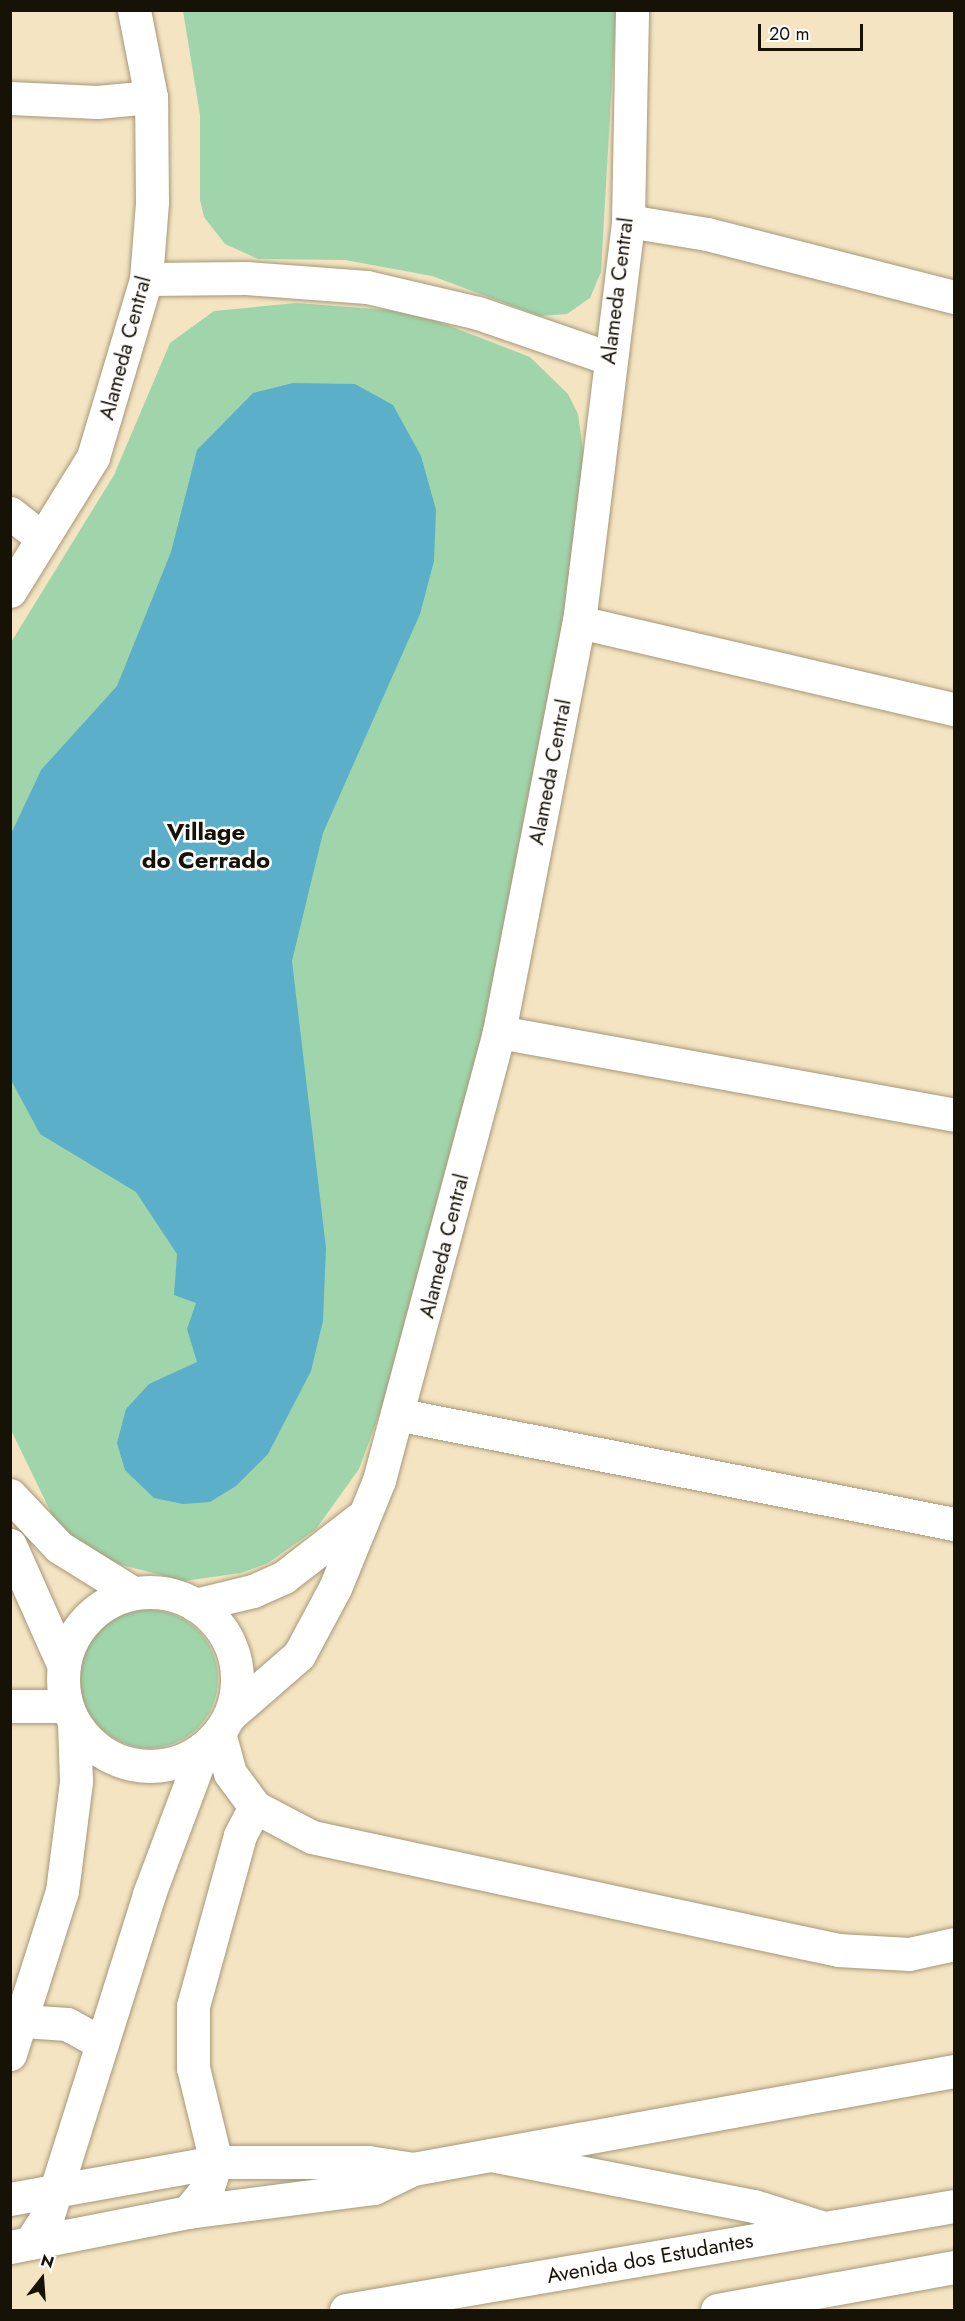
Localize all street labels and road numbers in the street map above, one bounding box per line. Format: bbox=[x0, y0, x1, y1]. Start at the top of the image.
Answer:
street label: Alameda Central bbox=[595, 216, 639, 366]
street label: Alameda Central bbox=[94, 273, 156, 423]
street label: Alameda Central bbox=[524, 697, 576, 847]
street label: Alameda Central bbox=[414, 1171, 474, 1321]
street label: Avenida dos Estudantes bbox=[545, 2227, 755, 2289]

